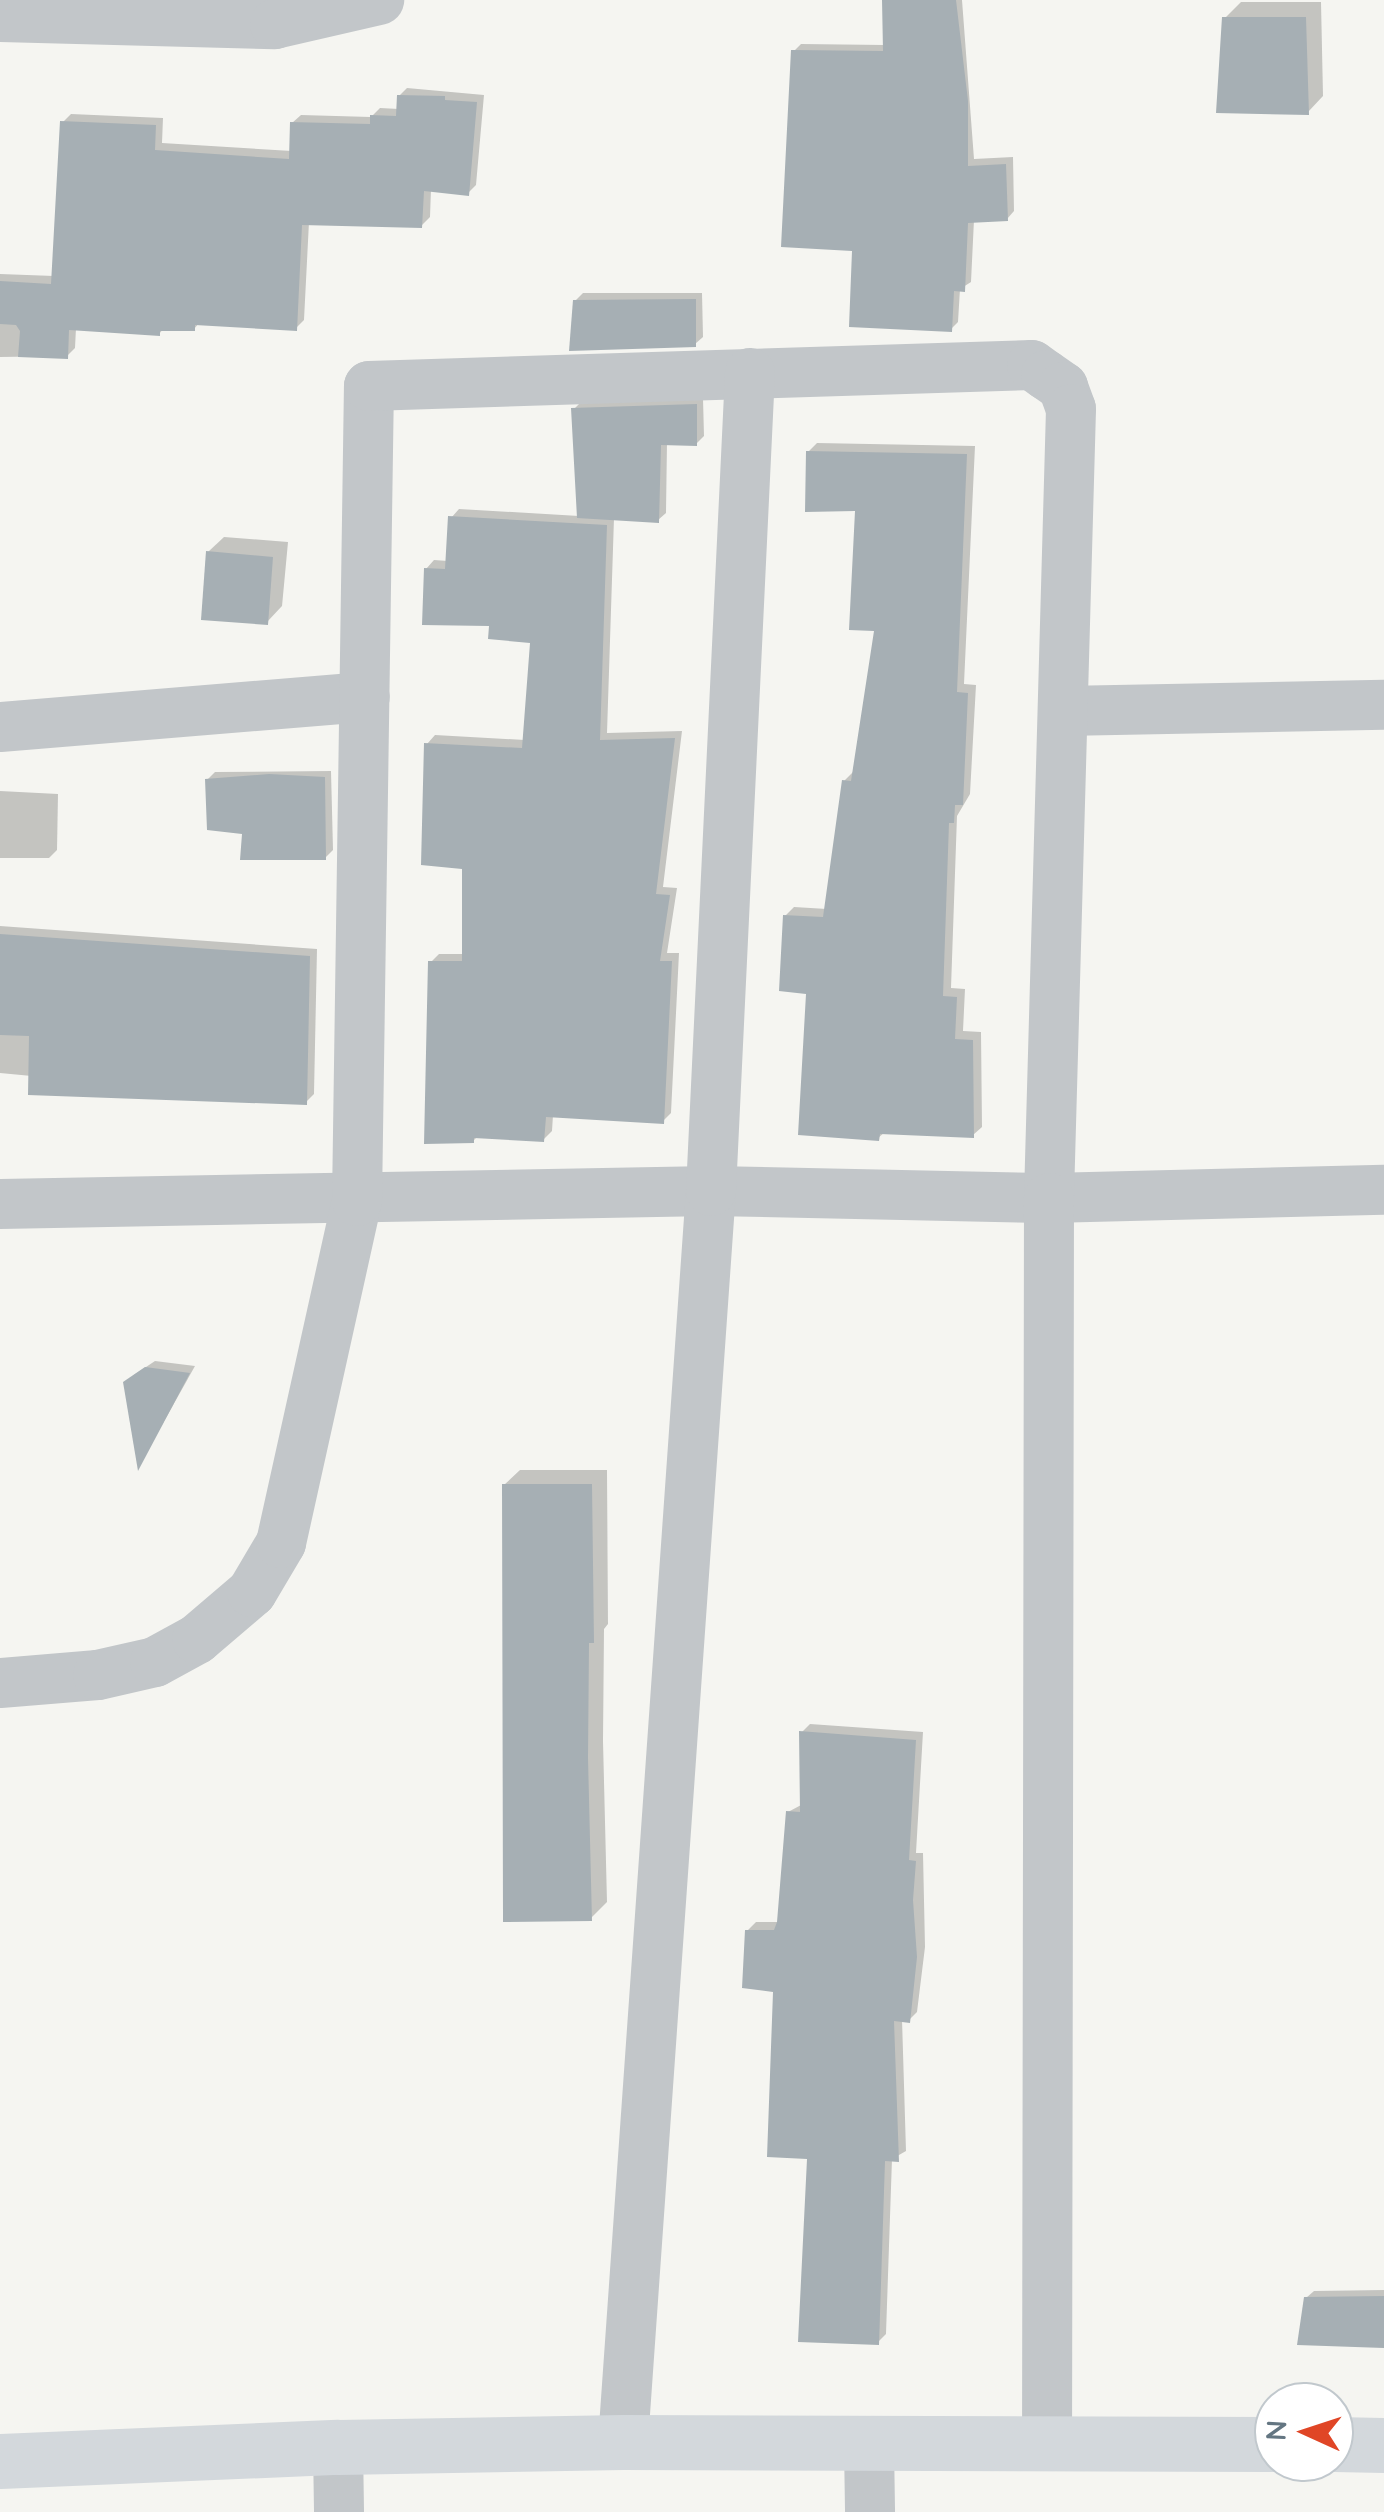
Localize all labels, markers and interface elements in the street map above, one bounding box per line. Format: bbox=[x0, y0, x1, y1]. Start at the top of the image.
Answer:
north arrow bbox=[1254, 2382, 1354, 2482]
text: N bbox=[1258, 2419, 1294, 2442]

